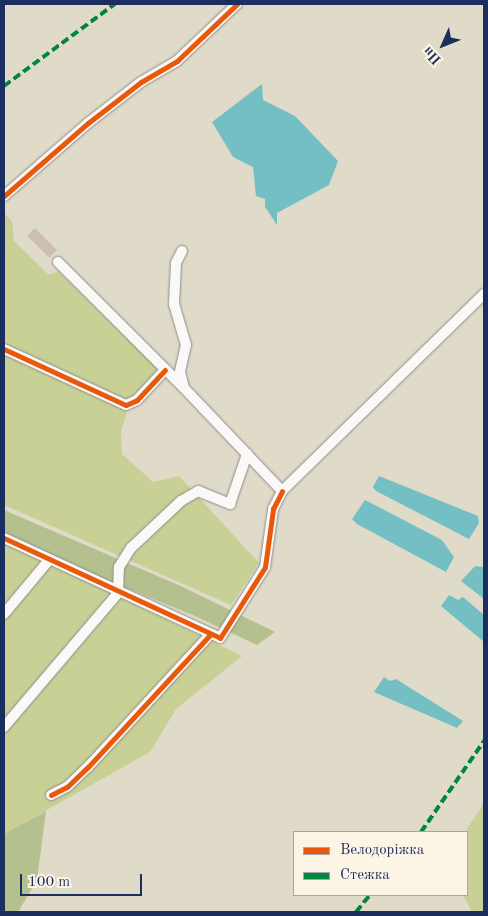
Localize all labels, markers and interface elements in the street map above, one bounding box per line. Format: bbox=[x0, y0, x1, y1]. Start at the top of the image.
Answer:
north arrow bbox=[418, 20, 468, 70]
text: Пн bbox=[420, 44, 444, 67]
legend bbox=[293, 831, 468, 896]
text: Велодоріжка bbox=[340, 843, 424, 858]
scale bar bbox=[22, 864, 145, 896]
text: Стежка bbox=[340, 868, 390, 883]
text: 100 m bbox=[28, 875, 70, 890]

